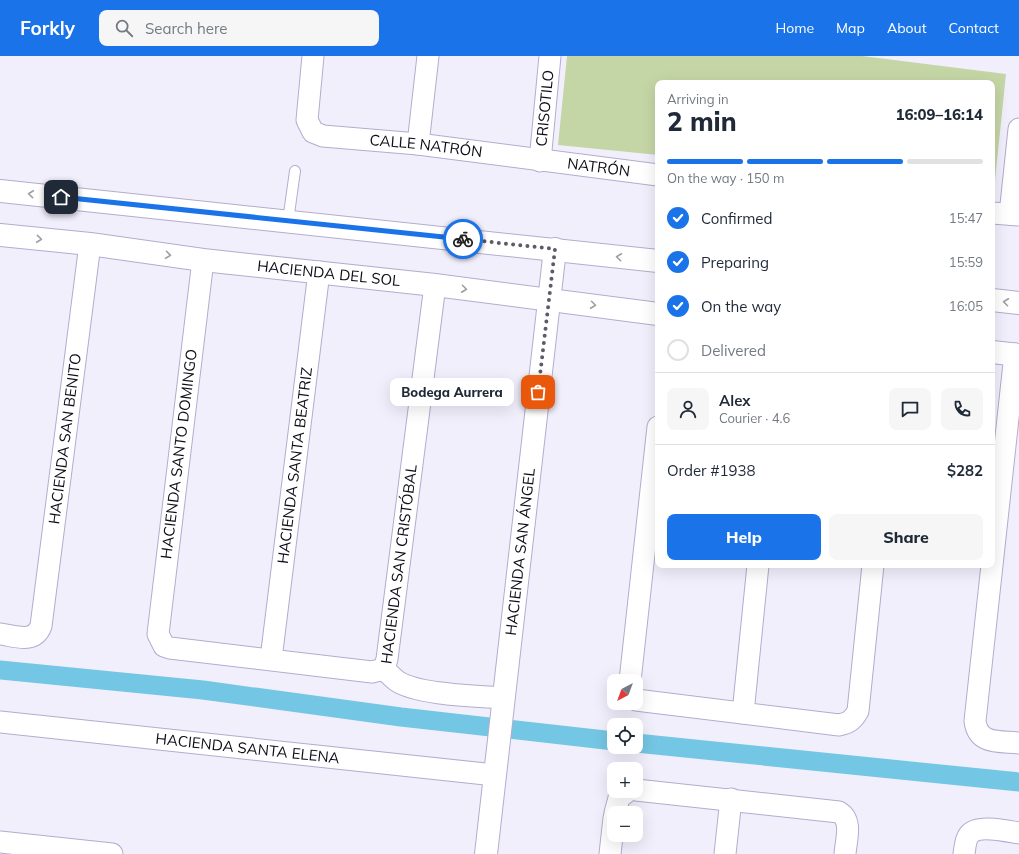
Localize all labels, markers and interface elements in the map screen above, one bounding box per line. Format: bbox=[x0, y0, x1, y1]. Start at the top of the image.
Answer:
search box bbox=[99, 10, 379, 46]
text: Forkly bbox=[20, 16, 75, 40]
icon: search bbox=[113, 17, 135, 39]
text: Search here bbox=[145, 19, 227, 38]
text: Home bbox=[775, 19, 814, 37]
text: Map bbox=[836, 19, 865, 37]
text: About bbox=[887, 19, 927, 37]
text: Contact bbox=[949, 19, 999, 37]
street label: CRISOTILO bbox=[531, 69, 558, 147]
text: Arriving in bbox=[667, 91, 729, 107]
text: 2 min bbox=[667, 105, 737, 138]
text: 16:09–16:14 bbox=[896, 105, 983, 124]
street label: CALLE NATRÓN bbox=[369, 130, 484, 161]
street label: NATRÓN bbox=[566, 153, 631, 180]
text: On the way · 150 m bbox=[667, 170, 784, 186]
pin bbox=[44, 180, 78, 214]
icon: home bbox=[50, 186, 72, 208]
one-way arrow bbox=[28, 190, 34, 199]
icon: check bbox=[667, 207, 689, 229]
text: Confirmed bbox=[701, 209, 772, 228]
text: 15:47 bbox=[949, 210, 983, 226]
courier bbox=[443, 219, 483, 259]
icon: bike bbox=[452, 228, 474, 250]
one-way arrow bbox=[36, 234, 42, 243]
one-way arrow bbox=[165, 250, 171, 259]
icon: check bbox=[667, 251, 689, 273]
one-way arrow bbox=[616, 252, 622, 261]
text: Preparing bbox=[701, 253, 769, 272]
text: 15:59 bbox=[949, 254, 983, 270]
street label: HACIENDA DEL SOL bbox=[256, 256, 401, 290]
one-way arrow bbox=[461, 284, 467, 293]
icon: check bbox=[667, 295, 689, 317]
text: On the way bbox=[701, 297, 781, 316]
one-way arrow bbox=[1002, 297, 1009, 306]
text: 16:05 bbox=[949, 298, 983, 314]
one-way arrow bbox=[590, 300, 596, 309]
text: Delivered bbox=[701, 341, 766, 360]
street label: HACIENDA SANTO DOMINGO bbox=[156, 348, 201, 560]
street label: HACIENDA SAN BENITO bbox=[44, 352, 85, 525]
street label: HACIENDA SANTA BEATRIZ bbox=[273, 366, 316, 565]
pin bbox=[521, 375, 555, 409]
callout: Bodega Aurrera bbox=[390, 378, 514, 406]
icon: bag bbox=[527, 381, 549, 403]
text: Bodega Aurrera bbox=[401, 384, 503, 400]
button: person bbox=[667, 388, 709, 430]
button: chat bbox=[889, 388, 931, 430]
button: phone bbox=[941, 388, 983, 430]
text: Alex bbox=[719, 391, 751, 410]
text: Courier · 4.6 bbox=[719, 410, 790, 426]
text: Order #1938 bbox=[667, 461, 755, 480]
text: $282 bbox=[947, 461, 983, 480]
street label: HACIENDA SAN CRISTÓBAL bbox=[376, 463, 421, 665]
street label: HACIENDA SAN ÁNGEL bbox=[501, 467, 539, 637]
button: Help bbox=[667, 514, 821, 560]
button: Share bbox=[829, 514, 983, 560]
north arrow bbox=[607, 674, 643, 710]
map controls bbox=[607, 674, 643, 842]
button: locate bbox=[607, 718, 643, 754]
street label: HACIENDA SANTA ELENA bbox=[155, 729, 341, 767]
button: + bbox=[607, 762, 643, 798]
button: − bbox=[607, 806, 643, 842]

